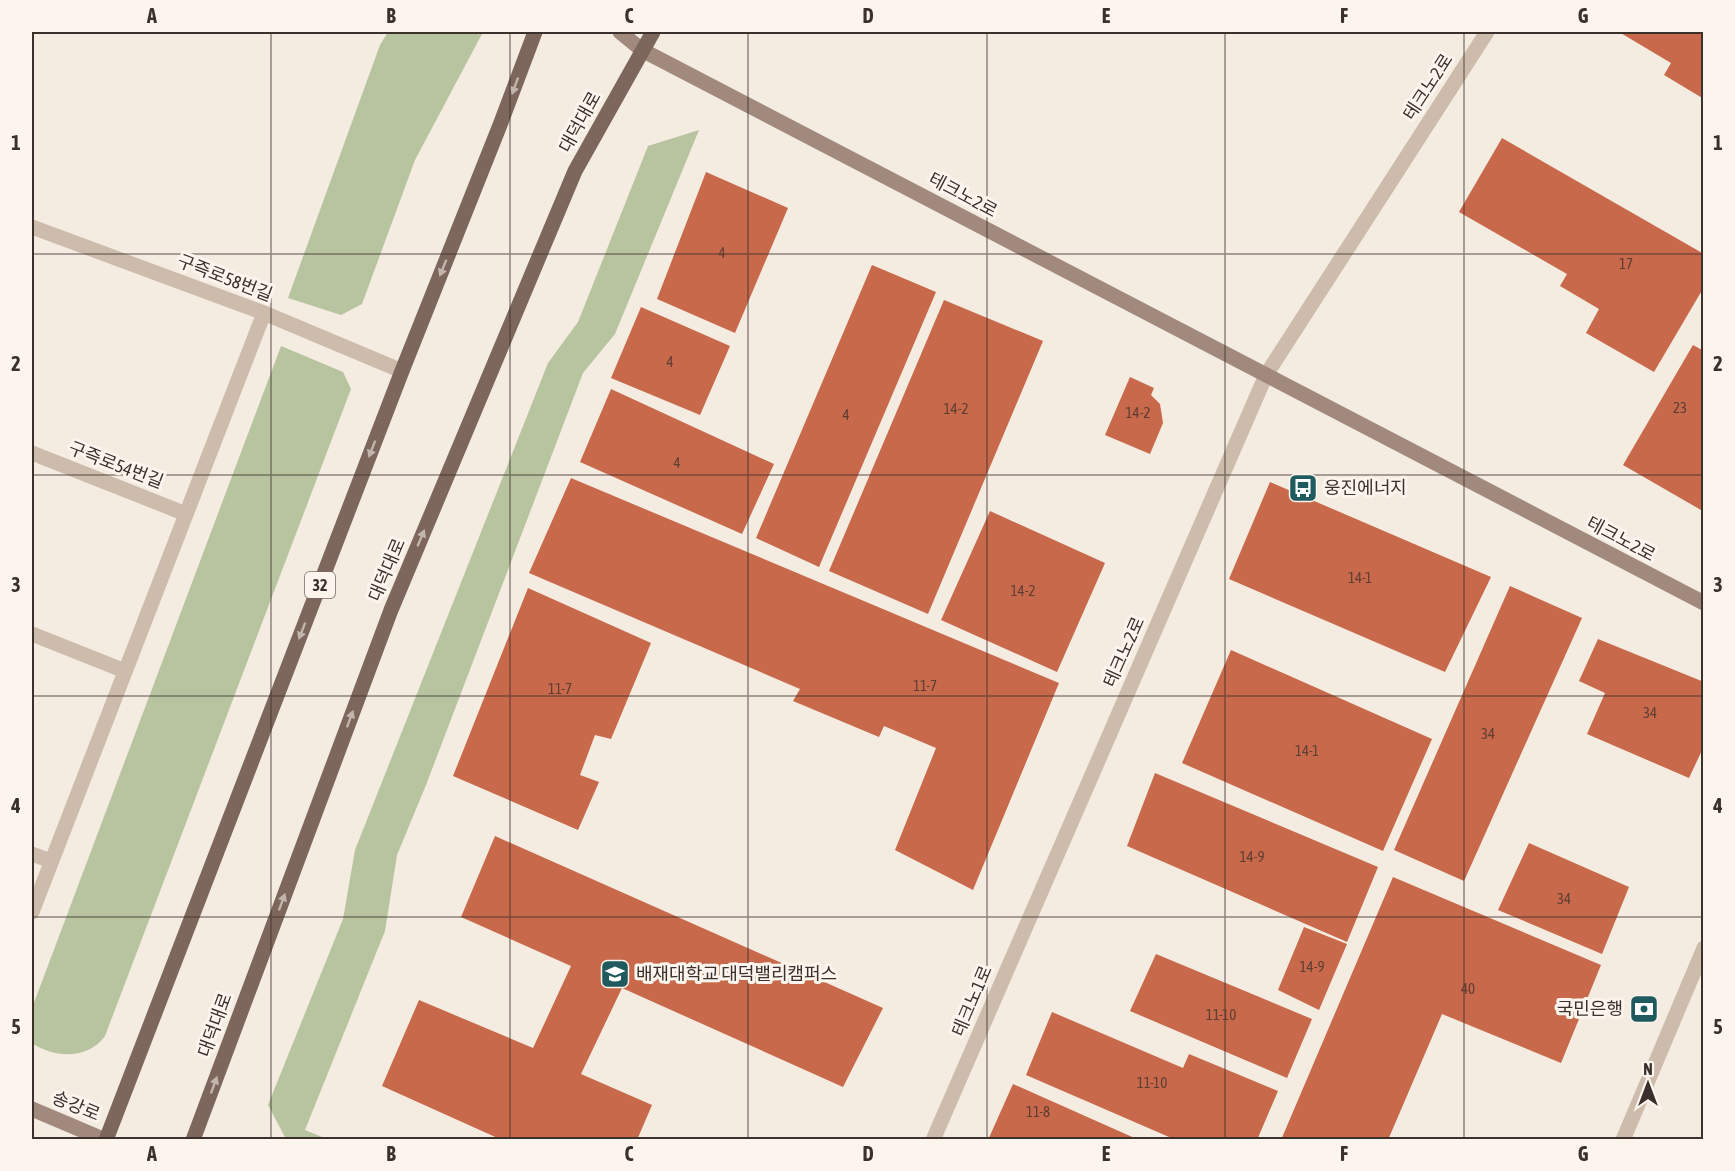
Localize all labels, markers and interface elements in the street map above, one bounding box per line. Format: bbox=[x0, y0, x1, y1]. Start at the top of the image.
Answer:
text: A bbox=[146, 4, 157, 27]
text: B bbox=[386, 4, 396, 27]
text: C bbox=[625, 4, 634, 27]
text: D bbox=[862, 4, 874, 27]
text: E bbox=[1102, 4, 1111, 27]
text: F bbox=[1340, 4, 1348, 27]
text: G bbox=[1578, 4, 1589, 27]
street label: 테크노2로 bbox=[1398, 50, 1457, 124]
one-way arrow bbox=[509, 77, 519, 95]
street label: 대덕대로 bbox=[554, 88, 605, 156]
text: 1 bbox=[11, 131, 21, 154]
text: 1 bbox=[1713, 131, 1723, 154]
street label: 테크노2로 bbox=[925, 168, 1001, 221]
house number: 4 bbox=[718, 244, 726, 261]
street label: 구즉로58번길 bbox=[175, 250, 275, 305]
house number: 17 bbox=[1619, 255, 1633, 272]
one-way arrow bbox=[438, 259, 448, 277]
text: 2 bbox=[11, 352, 21, 375]
text: 2 bbox=[1713, 352, 1723, 375]
house number: 4 bbox=[666, 353, 674, 370]
house number: 23 bbox=[1673, 399, 1687, 416]
house number: 14-2 bbox=[944, 400, 968, 417]
house number: 14-2 bbox=[1126, 404, 1150, 421]
house number: 4 bbox=[842, 406, 850, 423]
street label: 구즉로54번길 bbox=[66, 437, 166, 492]
one-way arrow bbox=[367, 440, 376, 458]
house number: 4 bbox=[673, 454, 681, 471]
bus stop icon: 웅진에너지 bbox=[1287, 472, 1319, 504]
place label: 웅진에너지 bbox=[1324, 477, 1407, 498]
street label: 테크노2로 bbox=[1583, 512, 1659, 565]
one-way arrow bbox=[416, 528, 426, 546]
street label: 대덕대로 bbox=[364, 535, 409, 604]
house number: 14-1 bbox=[1348, 569, 1372, 586]
road number: 32 bbox=[305, 572, 335, 598]
text: 3 bbox=[11, 573, 21, 596]
text: 3 bbox=[1713, 573, 1723, 596]
house number: 14-2 bbox=[1011, 582, 1035, 599]
street label: 테크노2로 bbox=[1099, 613, 1148, 690]
one-way arrow bbox=[297, 622, 306, 640]
house number: 11-7 bbox=[913, 677, 937, 694]
house number: 11-7 bbox=[548, 680, 572, 697]
house number: 34 bbox=[1643, 704, 1657, 721]
one-way arrow bbox=[346, 710, 355, 728]
house number: 34 bbox=[1481, 725, 1495, 742]
house number: 14-1 bbox=[1295, 742, 1319, 759]
text: 4 bbox=[10, 794, 21, 817]
text: 4 bbox=[1712, 794, 1723, 817]
house number: 14-9 bbox=[1240, 848, 1264, 865]
house number: 34 bbox=[1557, 890, 1571, 907]
one-way arrow bbox=[278, 893, 287, 911]
school or university icon: 배재대학교 대덕밸리캠퍼스 bbox=[599, 958, 631, 990]
house number: 14-9 bbox=[1300, 958, 1324, 975]
street label: 테크노1로 bbox=[947, 962, 996, 1039]
place label: 배재대학교 대덕밸리캠퍼스 bbox=[636, 963, 837, 984]
house number: 40 bbox=[1461, 980, 1475, 997]
street label: 대덕대로 bbox=[193, 990, 236, 1060]
bank icon: 국민은행 bbox=[1628, 993, 1660, 1025]
place label: 국민은행 bbox=[1557, 998, 1623, 1019]
house number: 11-10 bbox=[1206, 1006, 1236, 1023]
text: 5 bbox=[11, 1015, 21, 1038]
text: 5 bbox=[1713, 1015, 1723, 1038]
north arrow bbox=[1618, 1054, 1678, 1114]
text: N bbox=[1643, 1060, 1653, 1078]
house number: 11-10 bbox=[1137, 1074, 1167, 1091]
one-way arrow bbox=[209, 1076, 219, 1094]
street label: 송강로 bbox=[49, 1086, 103, 1125]
house number: 11-8 bbox=[1026, 1103, 1050, 1120]
text: A bbox=[146, 1142, 157, 1165]
text: B bbox=[386, 1142, 396, 1165]
text: C bbox=[625, 1142, 634, 1165]
text: D bbox=[862, 1142, 874, 1165]
text: E bbox=[1102, 1142, 1111, 1165]
text: F bbox=[1340, 1142, 1348, 1165]
text: G bbox=[1578, 1142, 1589, 1165]

